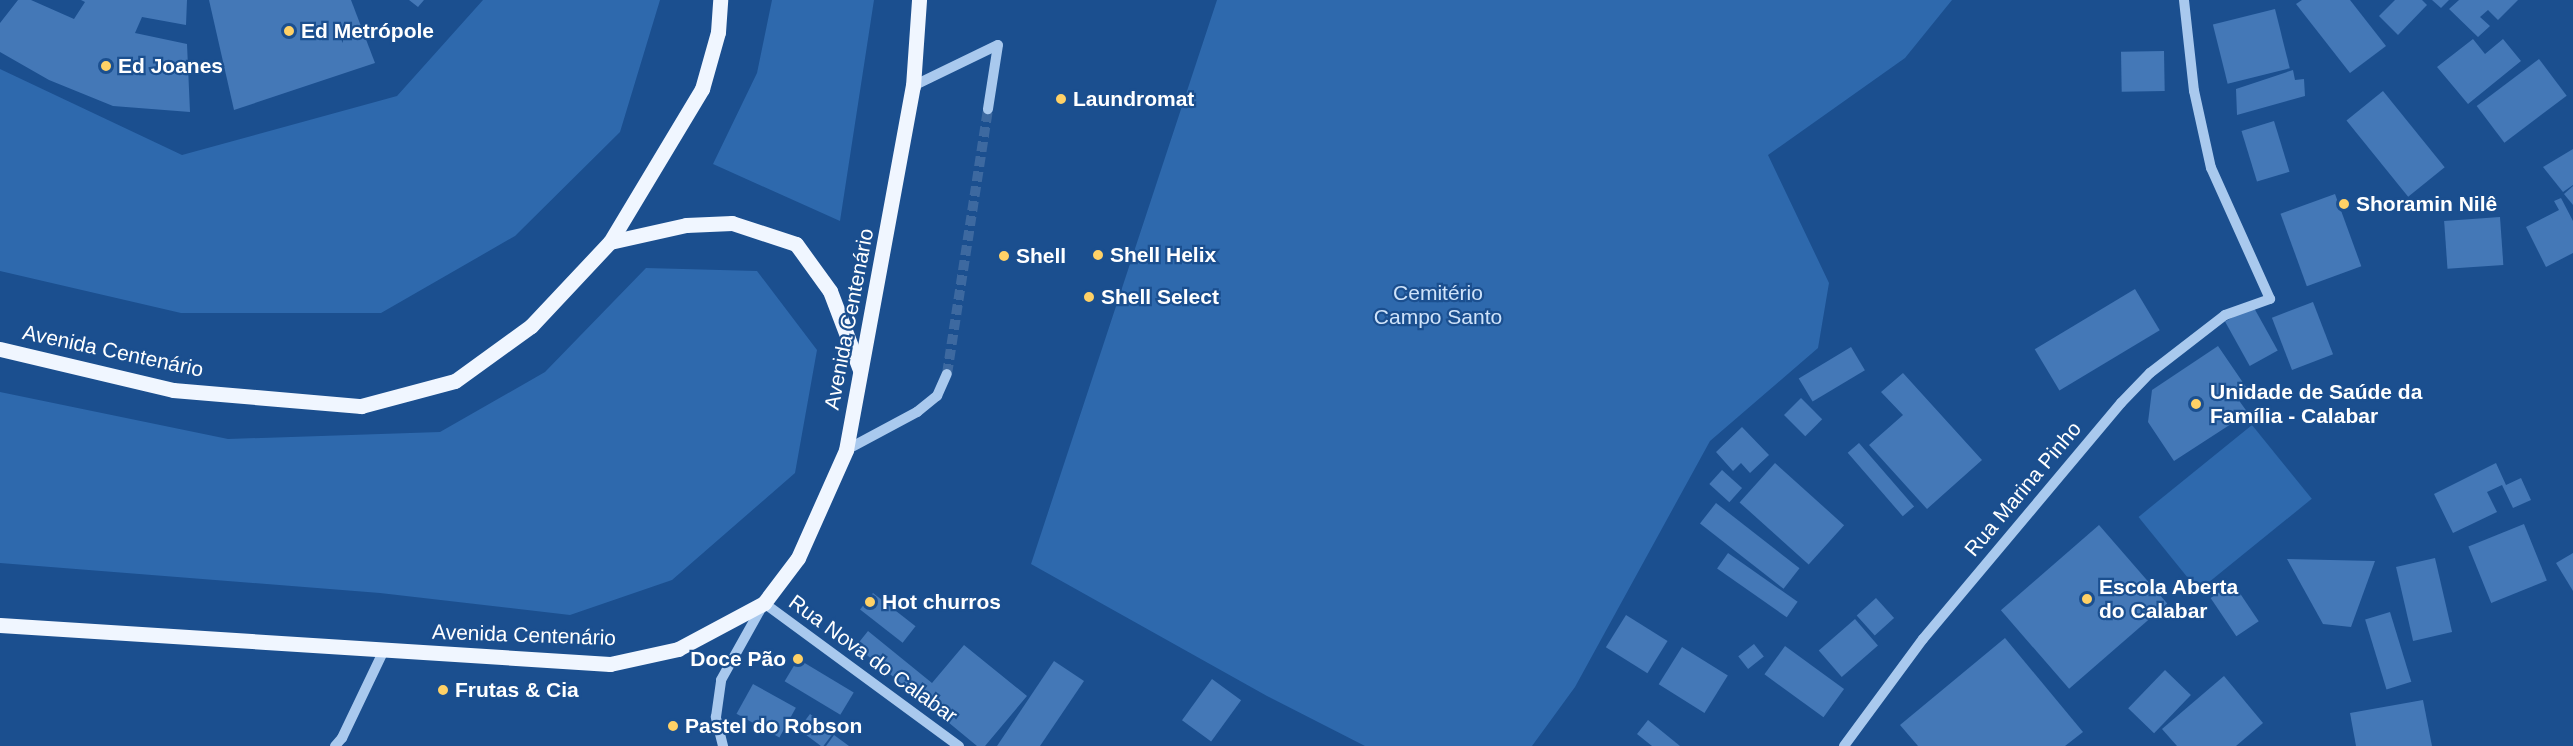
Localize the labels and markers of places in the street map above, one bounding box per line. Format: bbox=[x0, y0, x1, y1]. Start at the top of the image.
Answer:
place label: Ed Metrópole bbox=[301, 18, 434, 44]
marker: Ed Metrópole bbox=[282, 24, 296, 38]
place label: Ed Joanes bbox=[118, 53, 223, 79]
marker: Ed Joanes bbox=[99, 59, 113, 73]
place label: Laundromat bbox=[1073, 86, 1194, 112]
marker: Laundromat bbox=[1054, 92, 1068, 106]
place label: Shoramin Nilê bbox=[2356, 191, 2497, 217]
marker: Shoramin Nilê bbox=[2337, 197, 2351, 211]
place label: Shell Helix bbox=[1110, 242, 1216, 268]
place label: Shell bbox=[1016, 243, 1066, 269]
marker: Shell Helix bbox=[1091, 248, 1105, 262]
marker: Shell bbox=[997, 249, 1011, 263]
place label: Shell Select bbox=[1101, 284, 1219, 310]
marker: Shell Select bbox=[1082, 290, 1096, 304]
place label: Unidade de Saúde da Família - Calabar bbox=[2210, 379, 2422, 429]
marker: Unidade de Saúde da Família - Calabar bbox=[2187, 395, 2205, 413]
place label: Escola Aberta do Calabar bbox=[2099, 574, 2239, 624]
place label: Hot churros bbox=[882, 589, 1001, 615]
marker: Escola Aberta do Calabar bbox=[2080, 592, 2094, 606]
marker: Hot churros bbox=[863, 595, 877, 609]
place label: Doce Pão bbox=[690, 646, 786, 672]
marker: Doce Pão bbox=[791, 652, 805, 666]
place label: Frutas & Cia bbox=[455, 677, 579, 703]
marker: Frutas & Cia bbox=[436, 683, 450, 697]
place label: Pastel do Robson bbox=[685, 713, 862, 739]
marker: Pastel do Robson bbox=[666, 719, 680, 733]

